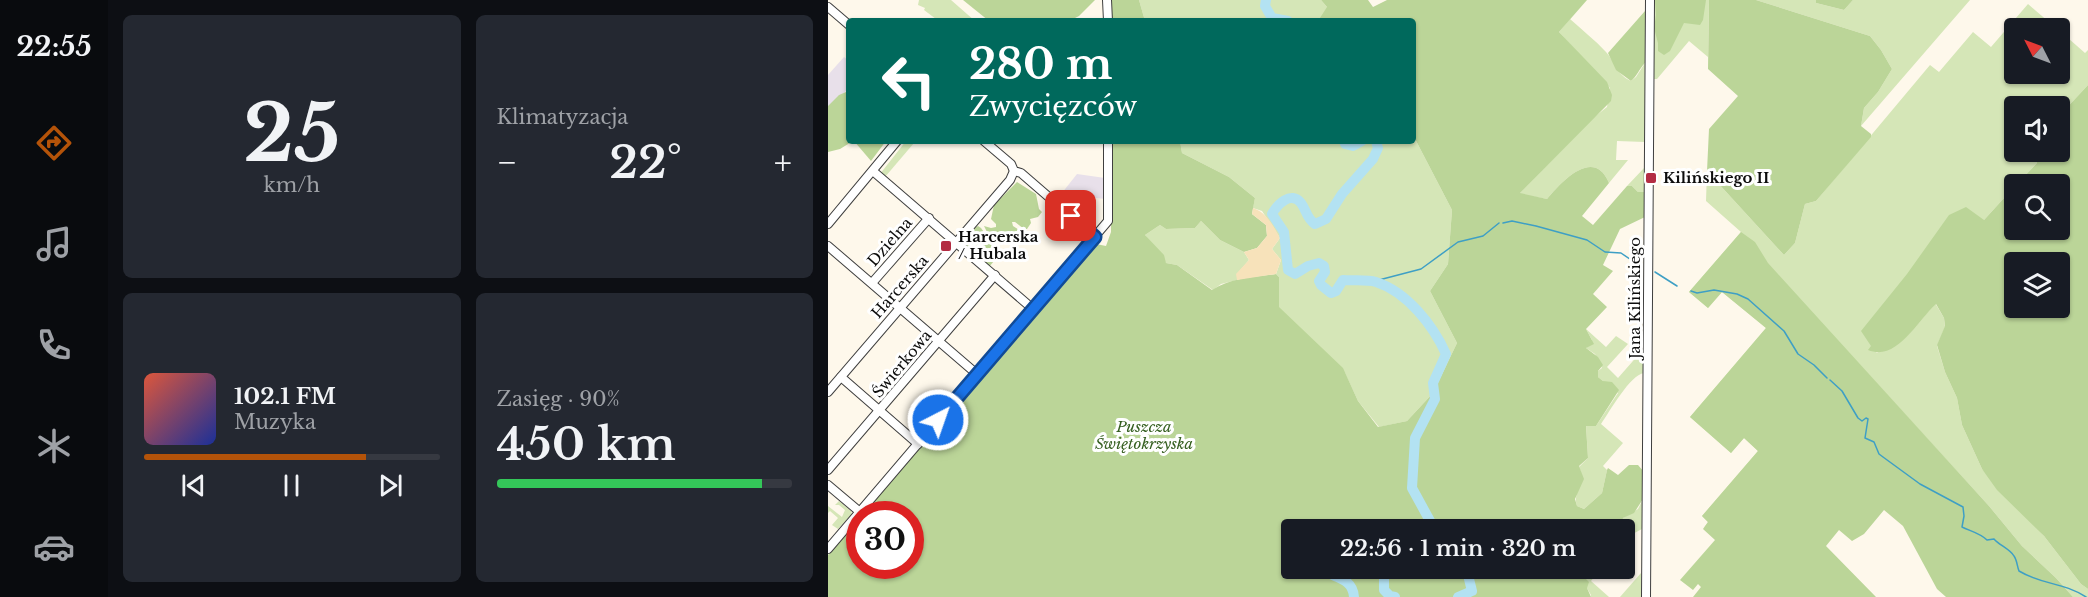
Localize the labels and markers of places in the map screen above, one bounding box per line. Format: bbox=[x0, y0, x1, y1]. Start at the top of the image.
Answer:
place label: Kilińskiego II bbox=[1663, 168, 1769, 187]
marker: Kilińskiego II bbox=[1644, 171, 1658, 185]
pin bbox=[1045, 190, 1096, 241]
place label: Harcerska / Hubala bbox=[958, 227, 1039, 263]
marker: Harcerska / Hubala bbox=[939, 239, 953, 253]

